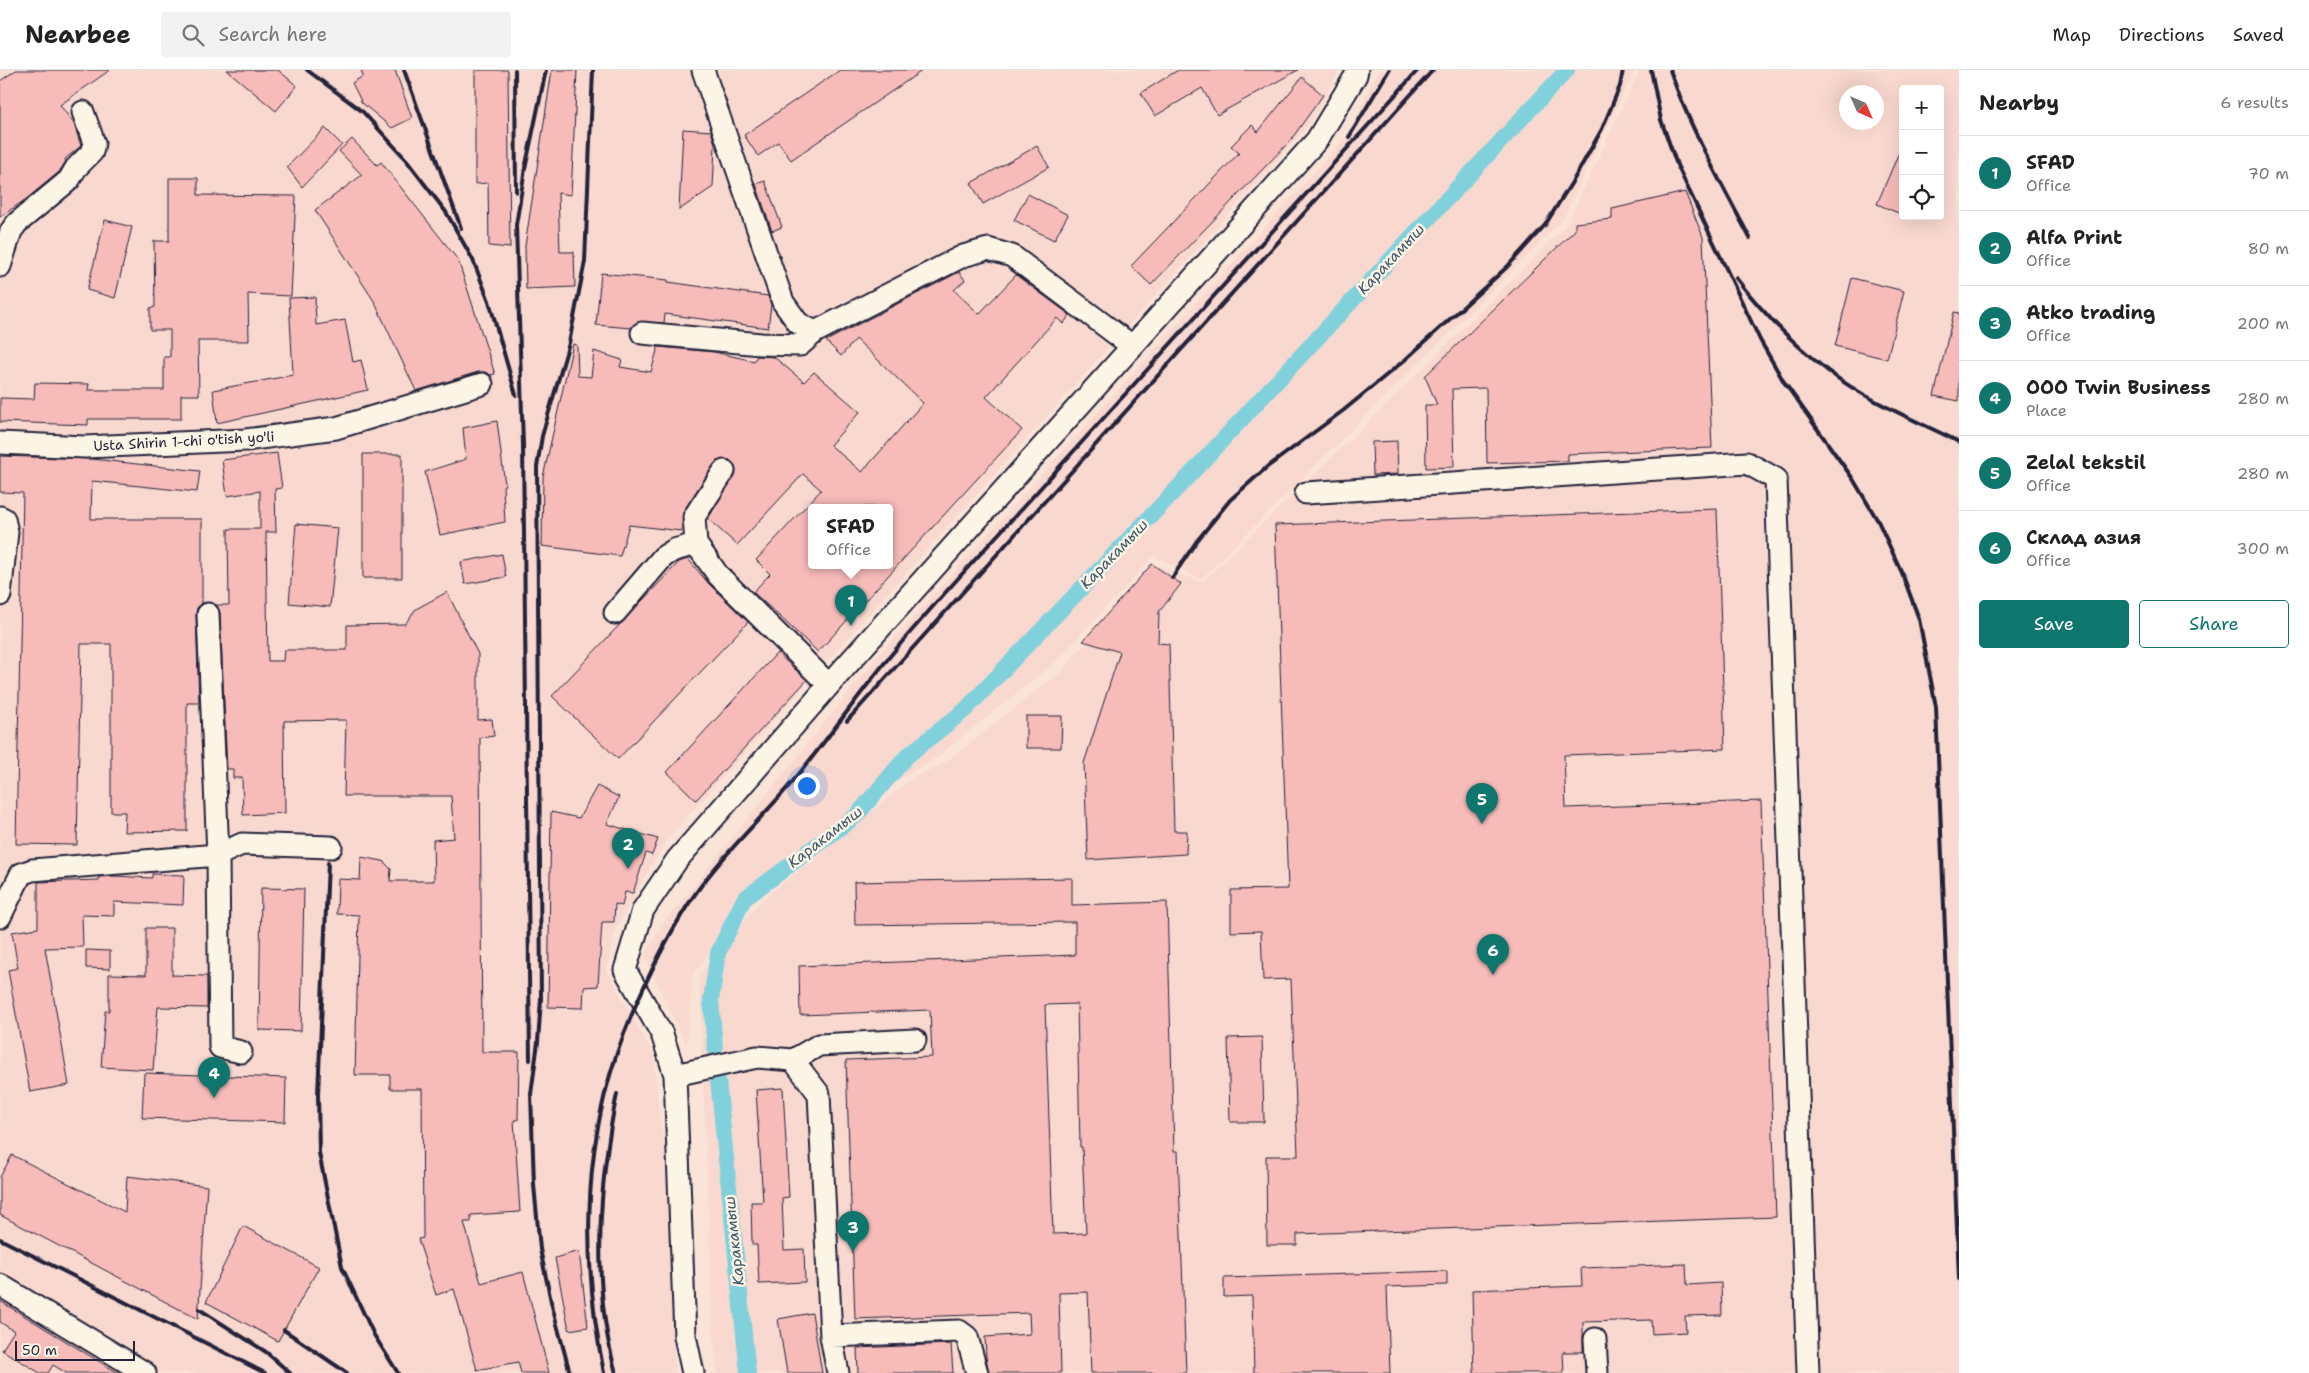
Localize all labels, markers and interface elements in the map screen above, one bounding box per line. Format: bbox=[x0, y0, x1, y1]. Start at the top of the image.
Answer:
search box bbox=[161, 12, 511, 57]
text: Nearbee bbox=[25, 19, 131, 51]
icon: search bbox=[179, 21, 207, 49]
text: Search here bbox=[219, 22, 327, 47]
text: Map bbox=[2053, 23, 2091, 47]
text: Directions bbox=[2119, 23, 2205, 47]
text: Saved bbox=[2233, 23, 2284, 47]
north arrow bbox=[1839, 85, 1884, 130]
map controls bbox=[1899, 85, 1944, 220]
button: + bbox=[1899, 85, 1944, 130]
text: Nearby bbox=[1979, 89, 2059, 117]
text: 6 results bbox=[2220, 92, 2289, 113]
button: − bbox=[1899, 130, 1944, 175]
text: SFAD bbox=[2026, 150, 2075, 175]
text: 1 bbox=[1991, 163, 1999, 184]
text: 70 m bbox=[2248, 163, 2289, 184]
button: locate bbox=[1899, 175, 1944, 220]
text: Office bbox=[2026, 175, 2071, 196]
water label: Каракамыш bbox=[1353, 219, 1429, 299]
text: Alfa Print bbox=[2026, 225, 2122, 250]
text: 2 bbox=[1989, 238, 2001, 259]
text: 80 m bbox=[2248, 238, 2289, 259]
text: Office bbox=[2026, 250, 2071, 271]
text: Atko trading bbox=[2026, 300, 2155, 325]
text: 3 bbox=[1989, 313, 2001, 334]
text: 200 m bbox=[2237, 313, 2289, 334]
text: Office bbox=[2026, 325, 2071, 346]
text: ООО Twin Business bbox=[2026, 375, 2211, 400]
text: 4 bbox=[1989, 388, 2001, 409]
text: 280 m bbox=[2237, 388, 2289, 409]
text: Place bbox=[2026, 400, 2067, 421]
street label: Usta Shirin 1-chi o'tish yo'li bbox=[93, 427, 275, 455]
text: Zelal tekstil bbox=[2026, 450, 2146, 475]
text: 5 bbox=[1990, 463, 2000, 484]
text: 280 m bbox=[2237, 463, 2289, 484]
text: Office bbox=[2026, 475, 2071, 496]
popup bbox=[808, 504, 893, 569]
text: SFAD bbox=[826, 514, 875, 539]
water label: Каракамыш bbox=[1076, 515, 1152, 593]
text: Склад азия bbox=[2026, 525, 2141, 550]
text: 6 bbox=[1989, 538, 2001, 559]
text: 300 m bbox=[2237, 538, 2289, 559]
text: Office bbox=[826, 539, 871, 560]
text: Office bbox=[2026, 550, 2071, 571]
pin: 1 bbox=[835, 585, 867, 626]
button: Save bbox=[1979, 600, 2129, 648]
button: Share bbox=[2139, 600, 2289, 648]
your location bbox=[794, 773, 820, 799]
pin: 5 bbox=[1466, 783, 1498, 824]
water label: Каракамыш bbox=[784, 802, 866, 872]
pin: 2 bbox=[612, 828, 644, 869]
pin: 6 bbox=[1477, 934, 1509, 975]
pin: 4 bbox=[198, 1057, 230, 1098]
water label: Каракамыш bbox=[719, 1195, 749, 1287]
pin: 3 bbox=[837, 1211, 869, 1252]
scale bar bbox=[15, 1338, 135, 1361]
text: 50 m bbox=[22, 1341, 57, 1359]

